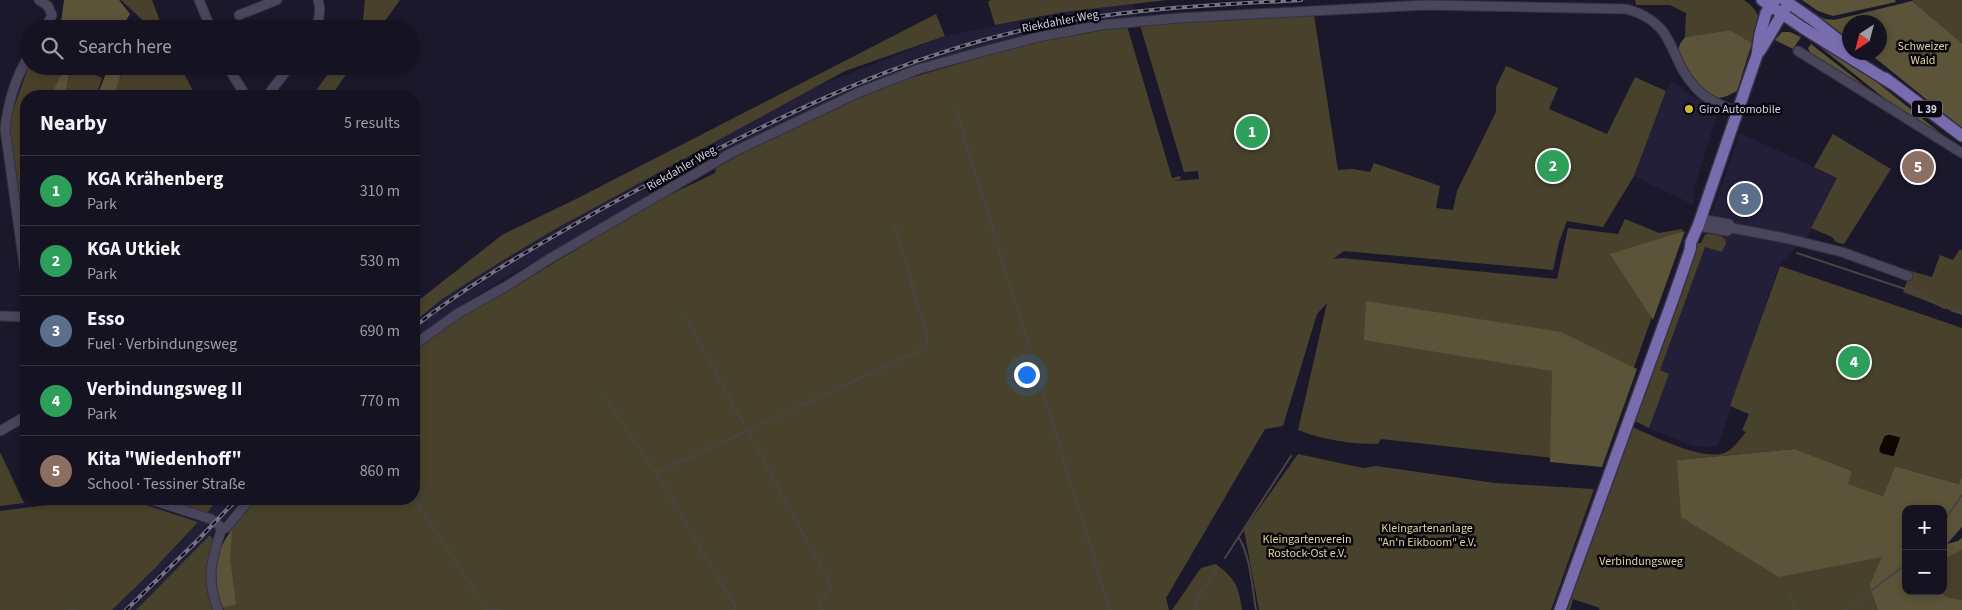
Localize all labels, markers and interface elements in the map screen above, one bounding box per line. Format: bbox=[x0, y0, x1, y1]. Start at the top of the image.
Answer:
street label: Riekdahler Weg bbox=[1020, 6, 1100, 37]
north arrow bbox=[1842, 15, 1887, 60]
search box bbox=[20, 20, 420, 75]
icon: search bbox=[38, 34, 66, 62]
text: Search here bbox=[78, 34, 172, 61]
park label: Schweizer Wald bbox=[1898, 38, 1949, 69]
road number: L 39 bbox=[1912, 100, 1942, 118]
place label: Giro Automobile bbox=[1699, 101, 1781, 118]
marker: Giro Automobile bbox=[1683, 103, 1695, 115]
text: Nearby bbox=[40, 108, 107, 138]
text: 5 results bbox=[344, 112, 400, 134]
pin: 1 bbox=[1236, 113, 1268, 151]
street label: Riekdahler Weg bbox=[643, 142, 719, 195]
pin: 2 bbox=[1537, 147, 1569, 185]
pin: 5 bbox=[1902, 148, 1934, 186]
text: KGA Krähenberg bbox=[87, 166, 223, 193]
text: 1 bbox=[52, 180, 60, 202]
text: 310 m bbox=[360, 180, 400, 202]
pin: 3 bbox=[1729, 180, 1761, 218]
text: Park bbox=[87, 193, 117, 215]
text: KGA Utkiek bbox=[87, 236, 181, 263]
text: 2 bbox=[52, 250, 60, 272]
text: 530 m bbox=[360, 250, 400, 272]
text: Park bbox=[87, 263, 117, 285]
text: Esso bbox=[87, 306, 125, 333]
text: 3 bbox=[52, 320, 60, 342]
text: 690 m bbox=[360, 320, 400, 342]
text: Fuel · Verbindungsweg bbox=[87, 333, 237, 355]
pin: 4 bbox=[1838, 343, 1870, 381]
your location bbox=[1014, 362, 1040, 388]
text: Verbindungsweg II bbox=[87, 376, 242, 403]
text: 4 bbox=[52, 390, 60, 412]
text: 770 m bbox=[360, 390, 400, 412]
text: Park bbox=[87, 403, 117, 425]
text: Kita "Wiedenhoff" bbox=[87, 446, 242, 473]
text: 5 bbox=[52, 460, 60, 482]
text: 860 m bbox=[360, 460, 400, 482]
text: School · Tessiner Straße bbox=[87, 473, 246, 495]
map controls bbox=[1902, 505, 1947, 595]
button: + bbox=[1902, 505, 1947, 550]
park label: Kleingartenanlage "An'n Eikboom" e.V. bbox=[1378, 520, 1476, 551]
park label: Kleingartenverein Rostock-Ost e.V. bbox=[1263, 531, 1351, 562]
button: − bbox=[1902, 550, 1947, 595]
park label: Verbindungsweg bbox=[1599, 553, 1683, 570]

